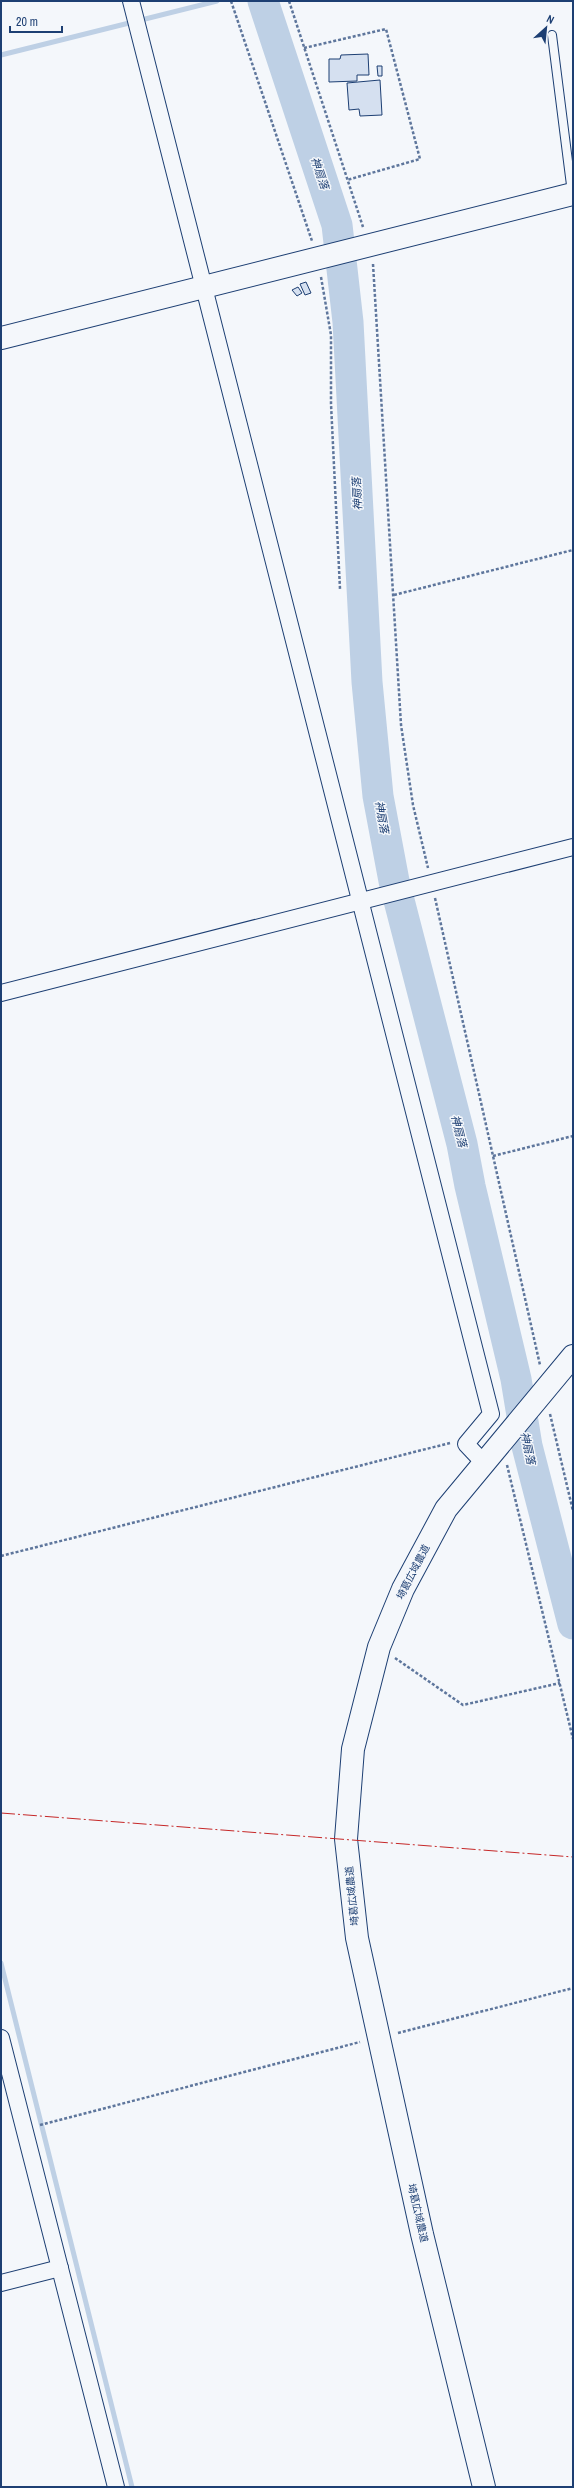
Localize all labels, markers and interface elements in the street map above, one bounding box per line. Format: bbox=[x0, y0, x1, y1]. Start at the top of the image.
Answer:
scale bar bbox=[10, 8, 62, 34]
north arrow bbox=[526, 8, 566, 48]
text: N bbox=[544, 11, 557, 27]
text: 20 m bbox=[16, 14, 38, 30]
water label: 神扇落 bbox=[308, 155, 332, 193]
water label: 神扇落 bbox=[349, 475, 365, 511]
water label: 神扇落 bbox=[372, 800, 392, 836]
water label: 神扇落 bbox=[448, 1113, 470, 1151]
water label: 神扇落 bbox=[518, 1430, 539, 1468]
street label: 埼葛広域農道 bbox=[394, 1542, 432, 1602]
street label: 埼葛広域農道 bbox=[342, 1865, 362, 1927]
street label: 埼葛広域農道 bbox=[405, 2182, 431, 2244]

